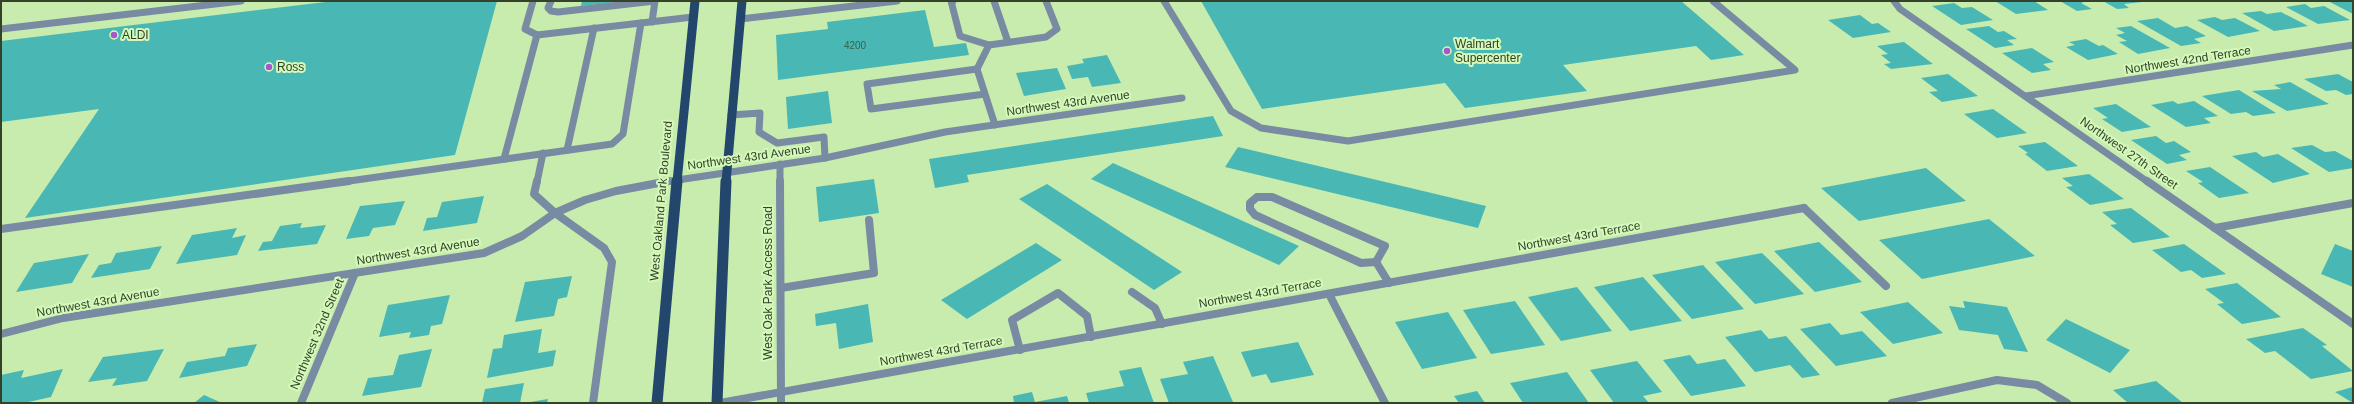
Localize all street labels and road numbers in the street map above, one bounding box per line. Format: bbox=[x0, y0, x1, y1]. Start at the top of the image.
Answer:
street label: Northwest 42nd Terrace bbox=[2124, 43, 2252, 77]
street label: Northwest 43rd Avenue bbox=[1005, 87, 1131, 119]
street label: Northwest 27th Street bbox=[2077, 114, 2181, 192]
street label: West Oakland Park Boulevard bbox=[647, 120, 675, 282]
street label: Northwest 43rd Avenue bbox=[686, 141, 812, 173]
street label: West Oak Park Access Road bbox=[761, 206, 775, 360]
street label: Northwest 43rd Terrace bbox=[1516, 218, 1642, 254]
street label: Northwest 43rd Avenue bbox=[355, 234, 481, 268]
street label: Northwest 43rd Terrace bbox=[1197, 275, 1323, 311]
street label: Northwest 32nd Street bbox=[287, 276, 347, 392]
street label: Northwest 43rd Avenue bbox=[35, 284, 161, 320]
street label: Northwest 43rd Terrace bbox=[878, 333, 1004, 369]

